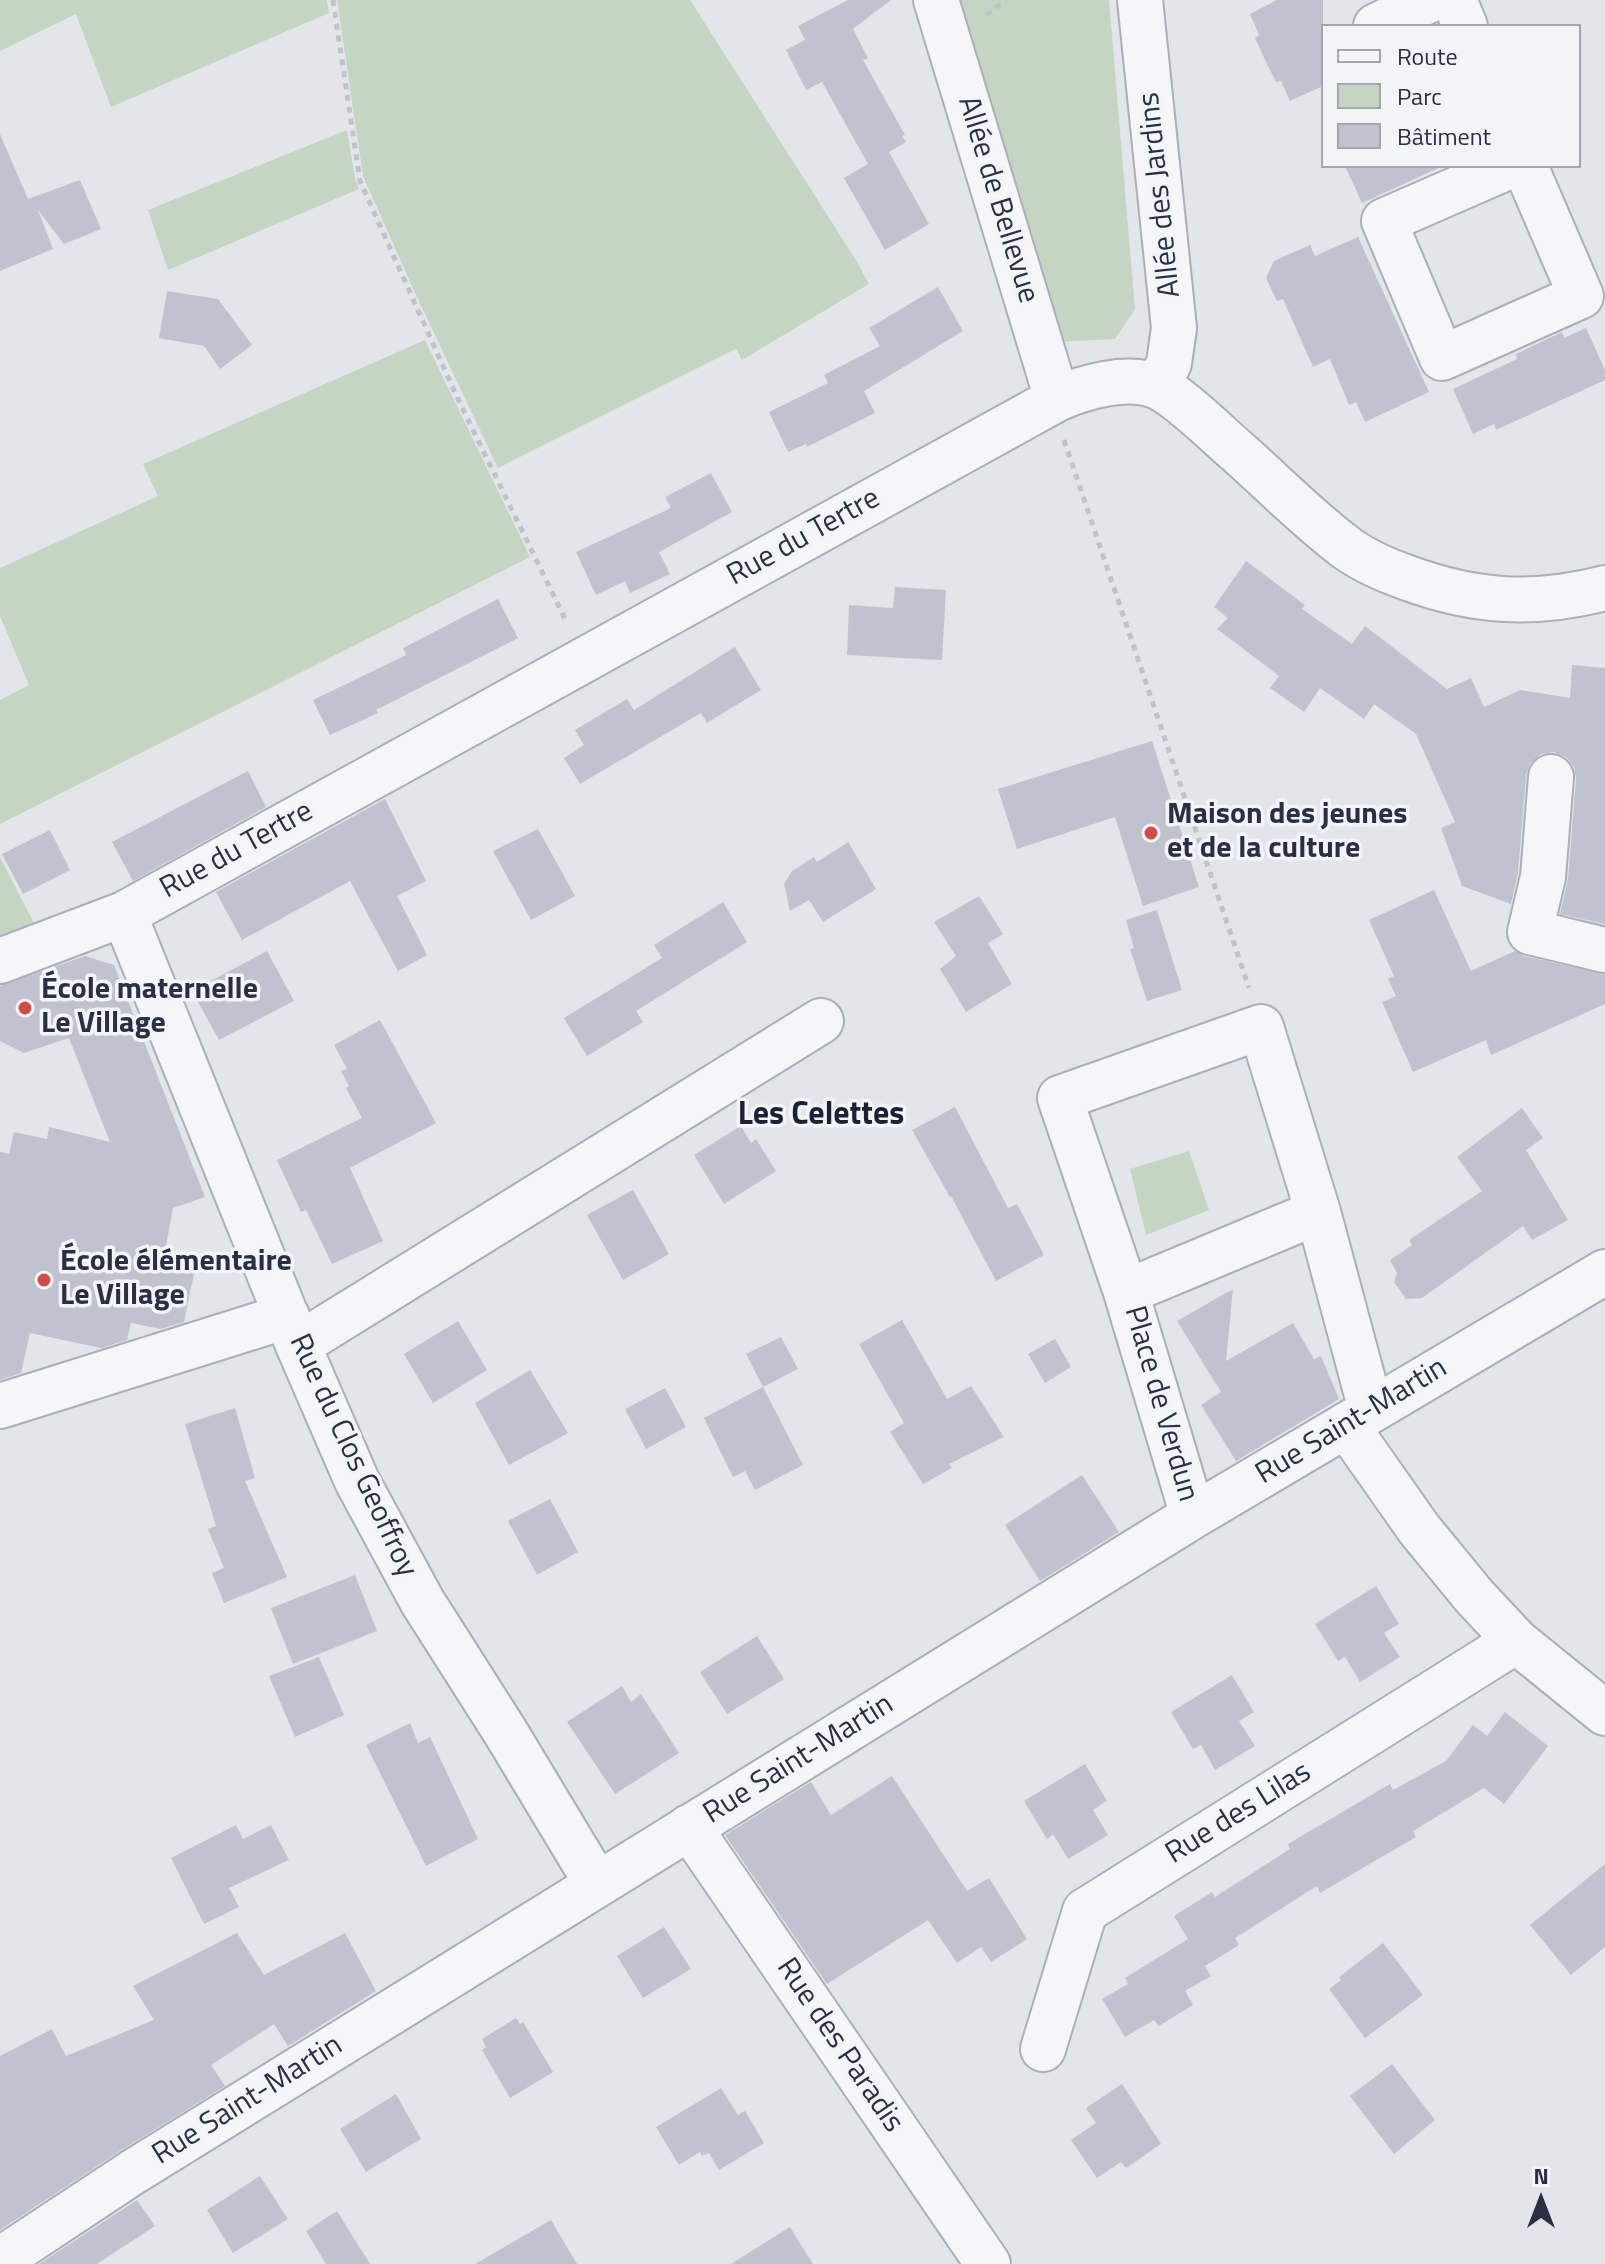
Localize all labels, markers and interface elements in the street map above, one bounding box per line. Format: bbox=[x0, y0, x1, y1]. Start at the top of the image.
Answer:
legend bbox=[1321, 24, 1581, 168]
text: Route bbox=[1397, 38, 1458, 74]
text: Parc bbox=[1397, 78, 1442, 114]
street label: Allée des Jardins bbox=[1132, 90, 1190, 300]
street label: Allée de Bellevue bbox=[948, 92, 1046, 308]
text: Bâtiment bbox=[1397, 118, 1491, 154]
street label: Rue du Tertre bbox=[721, 481, 887, 595]
street label: Rue du Tertre bbox=[154, 794, 320, 908]
place label: Maison des jeunes et de la culture bbox=[1167, 798, 1407, 868]
marker: Maison des jeunes et de la culture bbox=[1142, 824, 1160, 842]
place label: École maternelle Le Village bbox=[41, 973, 258, 1044]
marker: École maternelle Le Village bbox=[16, 999, 34, 1017]
district label: Les Celettes bbox=[738, 1097, 904, 1135]
place label: École élémentaire Le Village bbox=[60, 1245, 292, 1316]
marker: École élémentaire Le Village bbox=[35, 1271, 53, 1289]
street label: Place de Verdun bbox=[1115, 1302, 1205, 1506]
street label: Rue du Clos Geoffroy bbox=[280, 1329, 424, 1583]
street label: Rue Saint-Martin bbox=[1250, 1351, 1454, 1493]
street label: Rue Saint-Martin bbox=[698, 1687, 900, 1833]
street label: Rue des Lilas bbox=[1160, 1755, 1318, 1873]
street label: Rue des Paradis bbox=[768, 1952, 910, 2140]
street label: Rue Saint-Martin bbox=[147, 2028, 349, 2174]
text: N bbox=[1533, 2159, 1549, 2193]
north arrow bbox=[1501, 2160, 1581, 2240]

